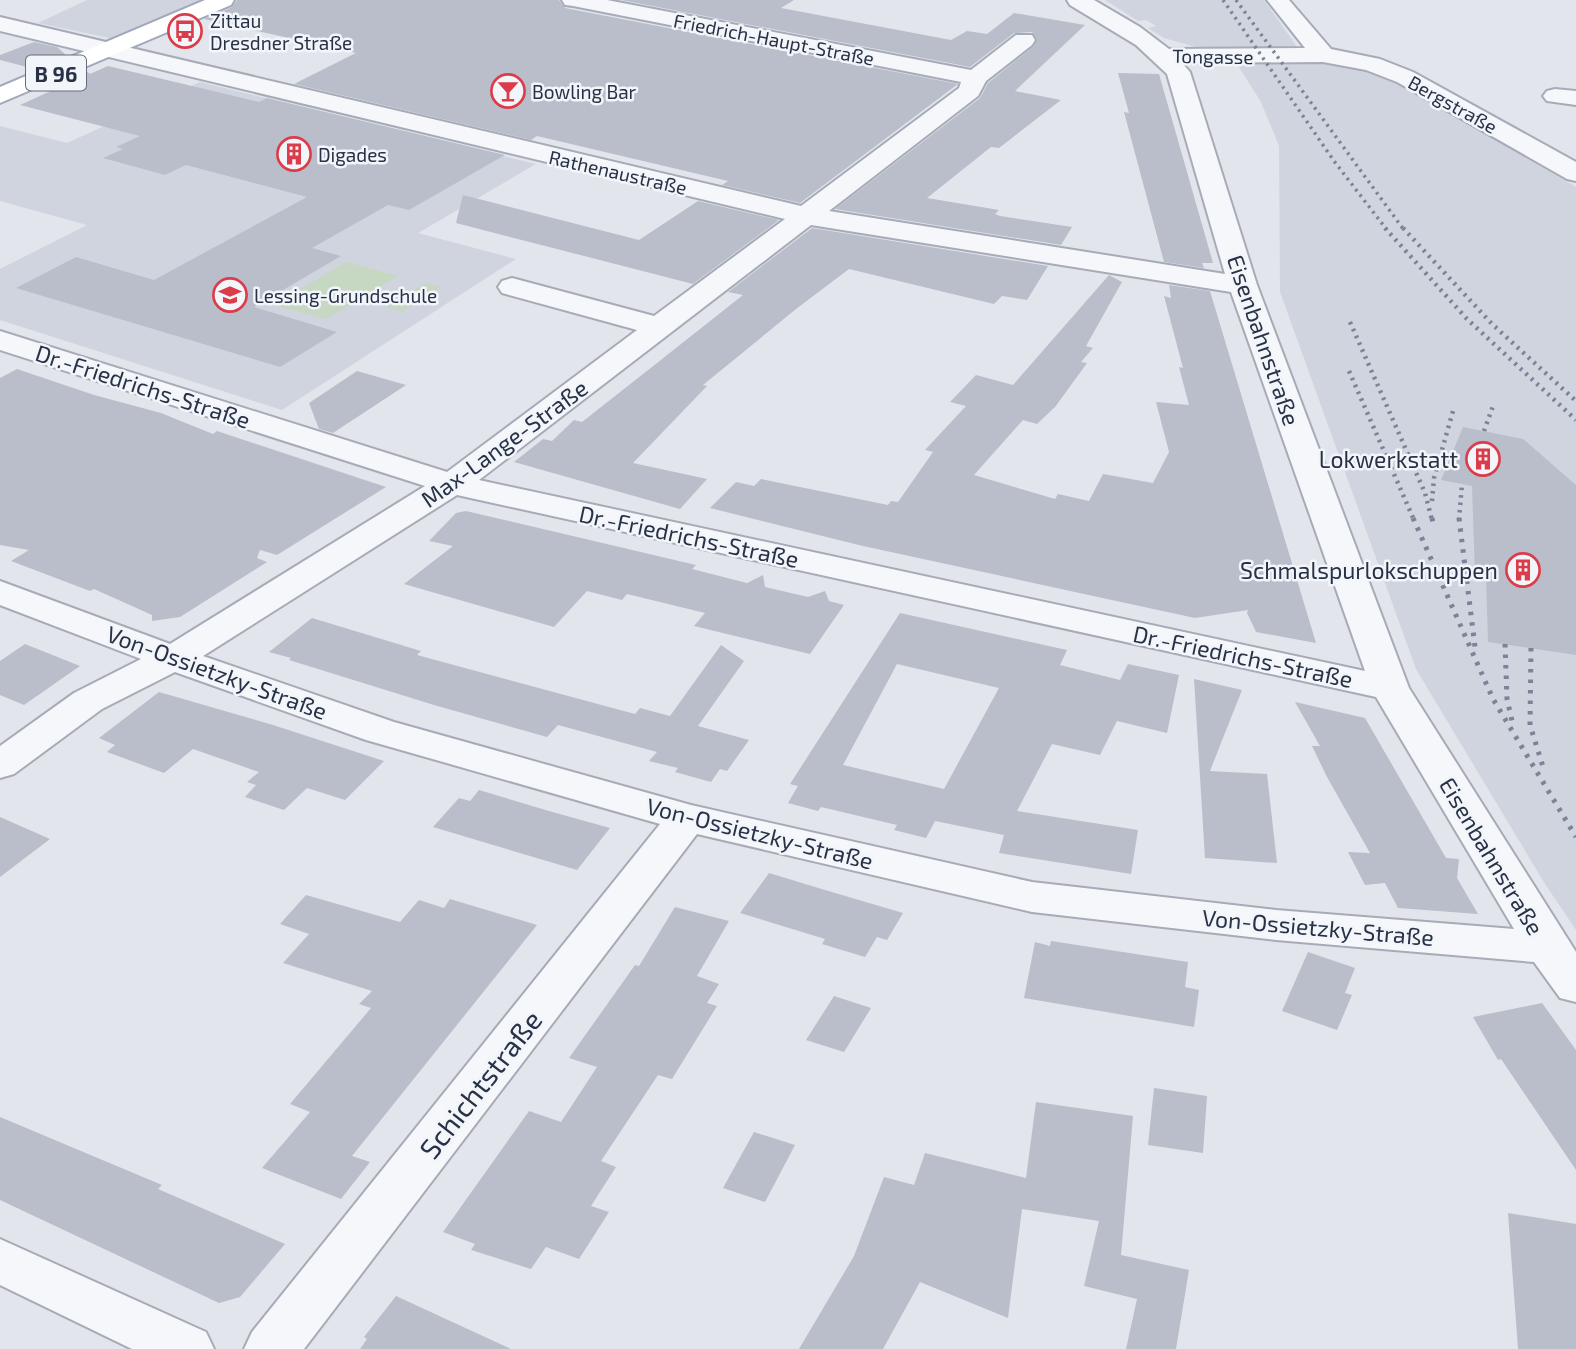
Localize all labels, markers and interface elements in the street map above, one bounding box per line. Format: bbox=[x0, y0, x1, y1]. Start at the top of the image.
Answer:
street label: Friedrich-Haupt-Straße bbox=[672, 8, 876, 70]
place label: Zittau Dresdner Straße bbox=[210, 9, 352, 54]
bus stop icon: Zittau Dresdner Straße bbox=[166, 12, 204, 50]
street label: Tongasse bbox=[1172, 44, 1254, 68]
road number: B 96 bbox=[26, 56, 86, 90]
street label: Bergstraße bbox=[1405, 70, 1501, 138]
bar icon: Bowling Bar bbox=[489, 72, 527, 110]
place label: Bowling Bar bbox=[532, 80, 637, 103]
building icon: Digades bbox=[275, 135, 313, 173]
place label: Digades bbox=[318, 143, 387, 166]
street label: Rathenaustraße bbox=[547, 145, 689, 199]
street label: Eisenbahnstraße bbox=[1222, 251, 1306, 429]
school or university icon: Lessing-Grundschule bbox=[211, 276, 249, 314]
place label: Lessing-Grundschule bbox=[254, 284, 437, 307]
street label: Dr.-Friedrichs-Straße bbox=[32, 338, 254, 434]
street label: Max-Lange-Straße bbox=[415, 373, 593, 513]
building icon: Lokwerkstatt bbox=[1464, 440, 1502, 478]
place label: Lokwerkstatt bbox=[1319, 445, 1458, 473]
street label: Dr.-Friedrichs-Straße bbox=[577, 499, 801, 573]
building icon: Schmalspurlokschuppen bbox=[1504, 551, 1542, 589]
place label: Schmalspurlokschuppen bbox=[1240, 556, 1498, 584]
street label: Von-Ossietzky-Straße bbox=[103, 619, 331, 725]
street label: Dr.-Friedrichs-Straße bbox=[1131, 619, 1355, 693]
street label: Eisenbahnstraße bbox=[1434, 772, 1550, 940]
street label: Von-Ossietzky-Straße bbox=[644, 791, 876, 875]
street label: Von-Ossietzky-Straße bbox=[1201, 903, 1435, 951]
street label: Schichtstraße bbox=[412, 1003, 548, 1165]

